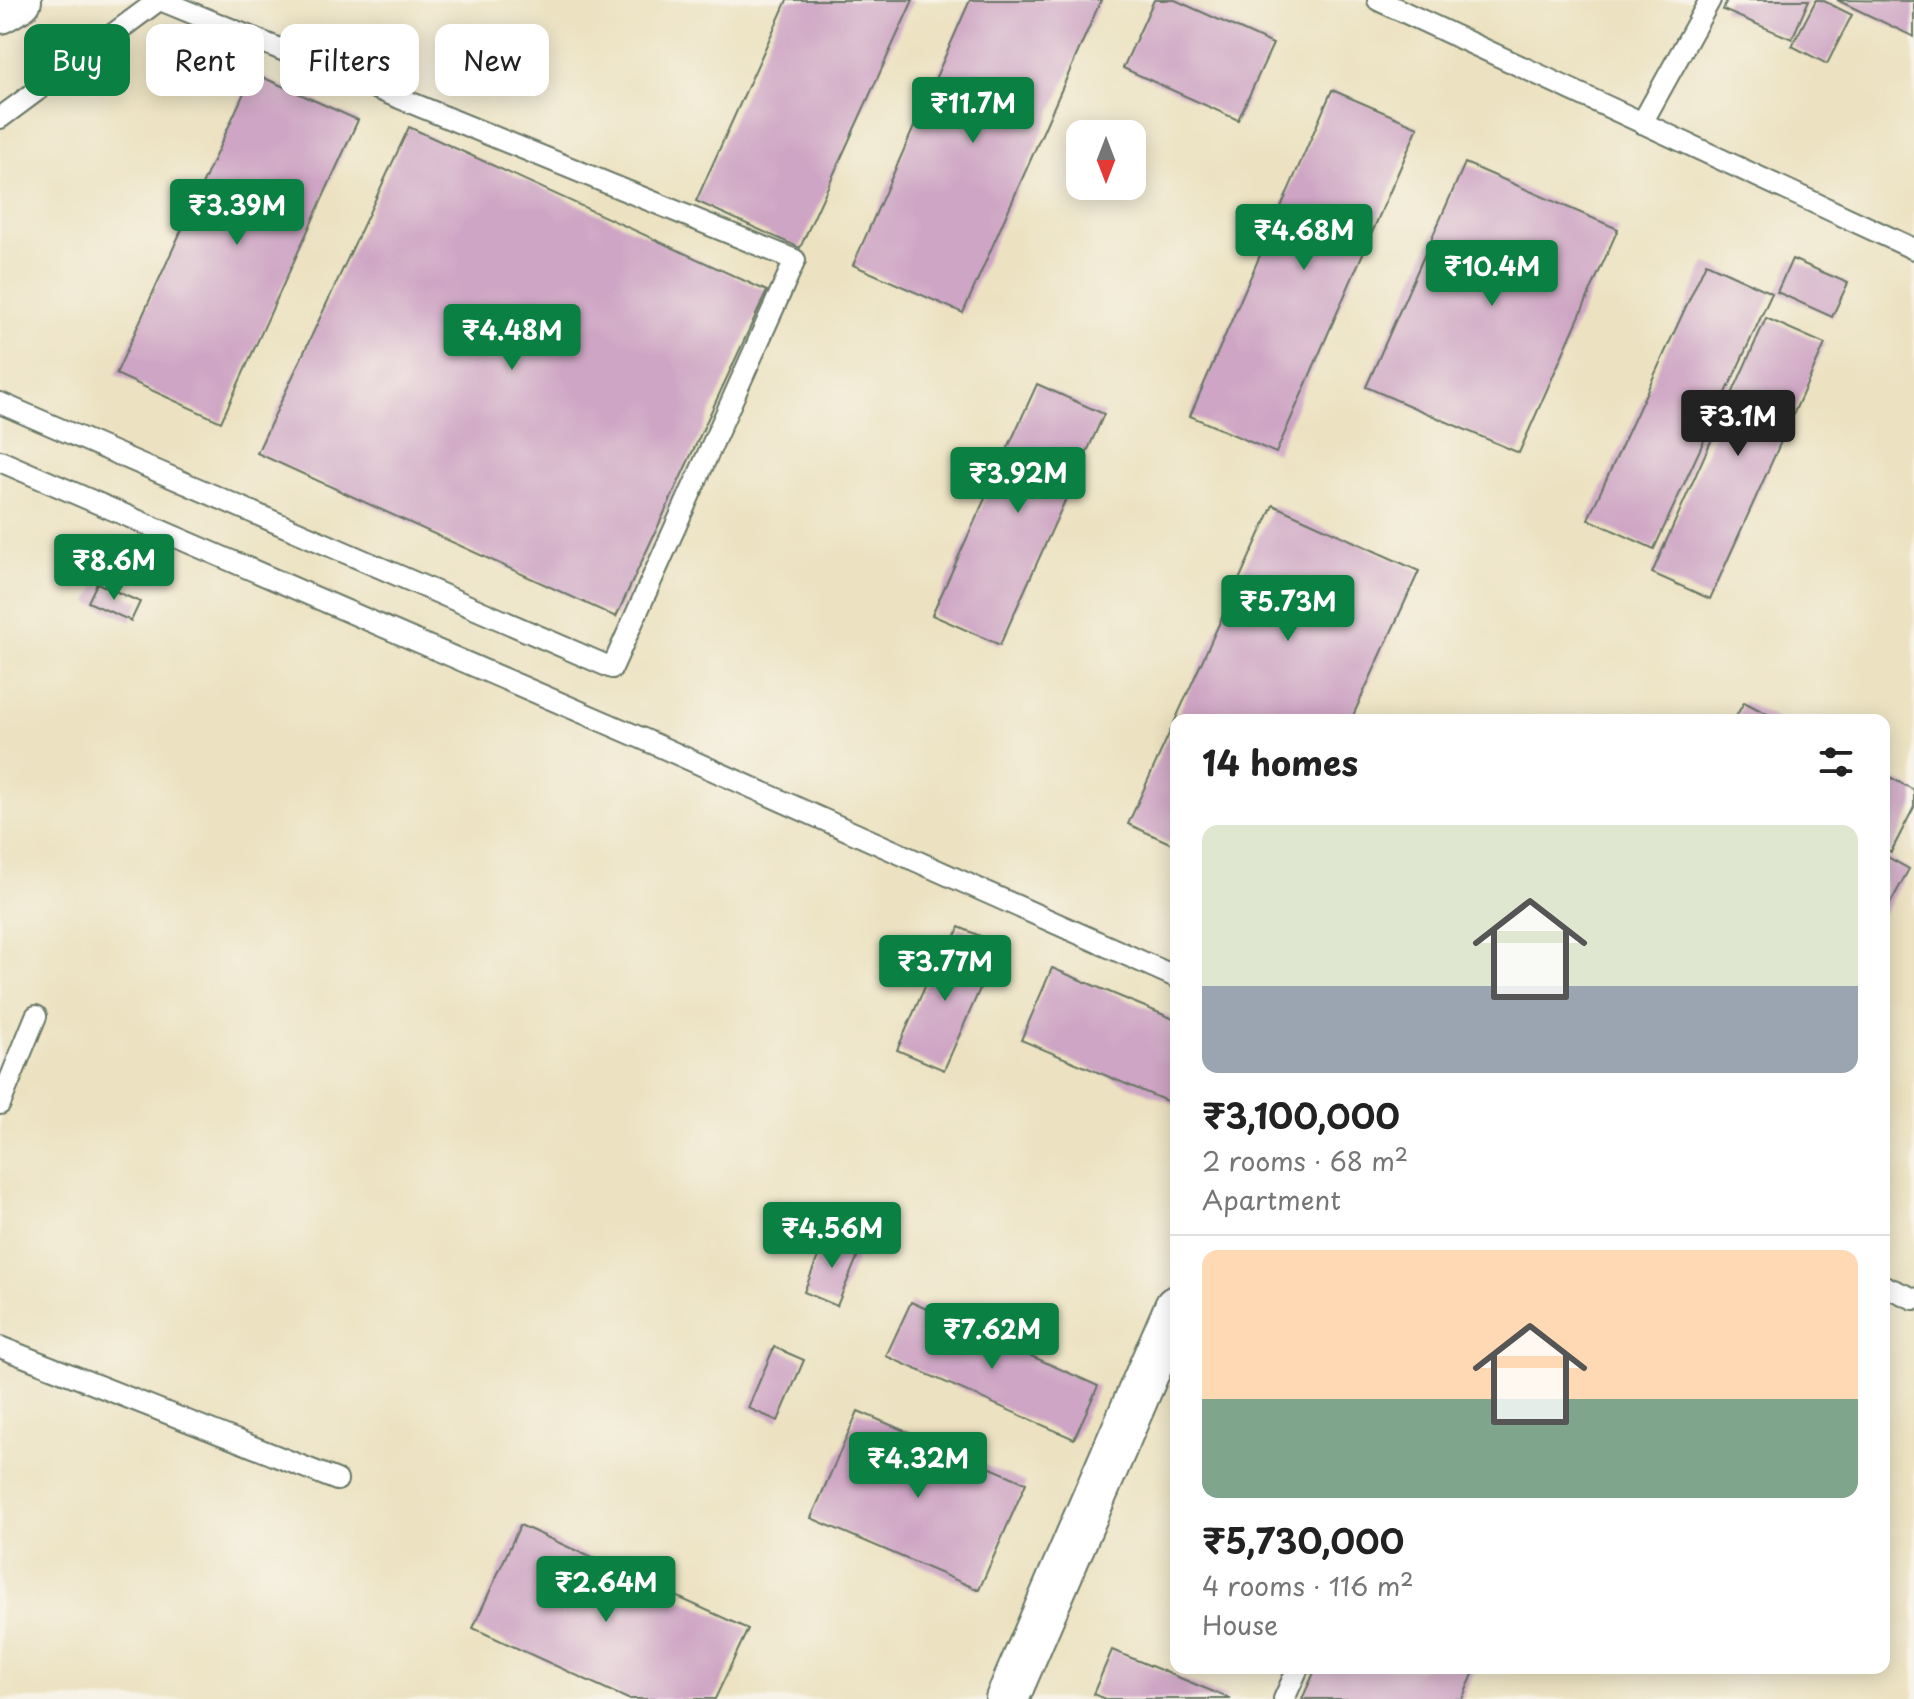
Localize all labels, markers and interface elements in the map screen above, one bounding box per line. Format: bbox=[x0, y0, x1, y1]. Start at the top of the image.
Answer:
chip: Buy bbox=[24, 24, 130, 96]
chip: Rent bbox=[146, 24, 264, 96]
chip: Filters bbox=[280, 24, 419, 96]
chip: New bbox=[435, 24, 549, 96]
pin: ₹11.7M bbox=[908, 77, 1038, 145]
text: ₹11.7M bbox=[930, 83, 1016, 122]
north arrow bbox=[1066, 120, 1146, 200]
map controls bbox=[1066, 120, 1146, 200]
pin: ₹3.39M bbox=[172, 179, 302, 247]
text: ₹3.39M bbox=[188, 185, 286, 224]
pin: ₹4.68M bbox=[1239, 204, 1369, 272]
text: ₹4.68M bbox=[1253, 210, 1355, 249]
pin: ₹10.4M bbox=[1427, 240, 1557, 308]
text: ₹10.4M bbox=[1444, 246, 1540, 285]
pin: ₹4.48M bbox=[447, 304, 577, 372]
text: ₹4.48M bbox=[462, 310, 562, 349]
pin: ₹3.1M bbox=[1682, 390, 1794, 458]
text: ₹3.1M bbox=[1699, 396, 1777, 435]
pin: ₹3.92M bbox=[953, 447, 1083, 515]
text: ₹3.92M bbox=[968, 453, 1068, 492]
pin: ₹8.6M bbox=[58, 534, 170, 602]
text: ₹8.6M bbox=[72, 540, 156, 579]
pin: ₹5.73M bbox=[1223, 575, 1353, 643]
text: ₹5.73M bbox=[1239, 581, 1337, 620]
text: 14 homes bbox=[1202, 736, 1358, 788]
icon: filters bbox=[1814, 740, 1858, 784]
icon: home bbox=[1458, 877, 1602, 1021]
pin: ₹3.77M bbox=[880, 935, 1010, 1003]
text: ₹3.77M bbox=[897, 941, 993, 980]
text: ₹3,100,000 bbox=[1202, 1089, 1400, 1141]
text: 2 rooms · 68 m² bbox=[1202, 1141, 1408, 1180]
text: Apartment bbox=[1202, 1180, 1341, 1219]
pin: ₹4.56M bbox=[767, 1202, 897, 1270]
text: ₹4.56M bbox=[781, 1208, 883, 1247]
icon: home bbox=[1458, 1302, 1602, 1446]
pin: ₹7.62M bbox=[927, 1303, 1057, 1371]
text: ₹7.62M bbox=[943, 1309, 1041, 1348]
pin: ₹4.32M bbox=[853, 1432, 983, 1500]
text: ₹4.32M bbox=[867, 1438, 969, 1477]
text: ₹5,730,000 bbox=[1202, 1514, 1404, 1566]
pin: ₹2.64M bbox=[541, 1556, 671, 1624]
text: ₹2.64M bbox=[554, 1562, 658, 1601]
text: 4 rooms · 116 m² bbox=[1202, 1566, 1414, 1605]
text: House bbox=[1202, 1605, 1278, 1644]

